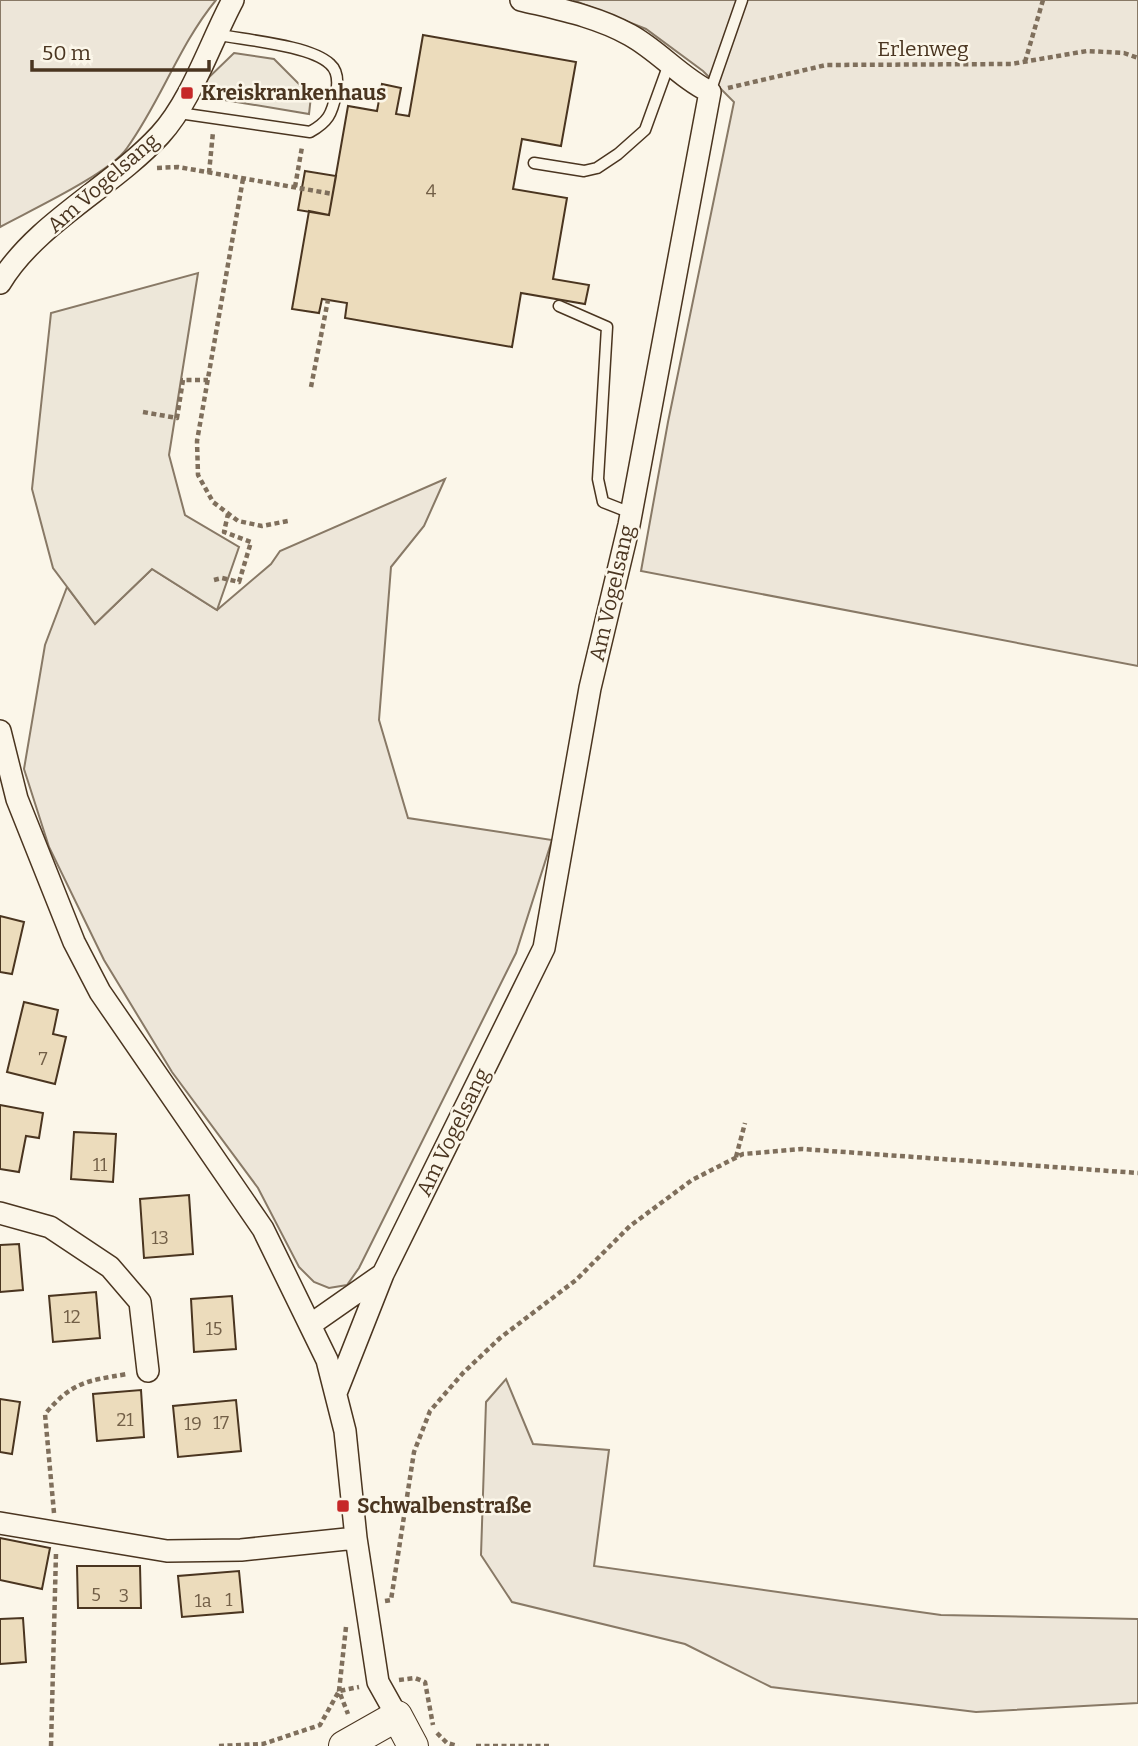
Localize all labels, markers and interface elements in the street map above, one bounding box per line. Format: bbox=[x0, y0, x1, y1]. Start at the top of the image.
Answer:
scale bar bbox=[32, 28, 208, 72]
street label: Erlenweg bbox=[877, 36, 969, 62]
text: 50 m bbox=[42, 40, 91, 66]
place label: Kreiskrankenhaus bbox=[201, 80, 386, 106]
marker: Kreiskrankenhaus bbox=[179, 85, 195, 101]
street label: Am Vogelsang bbox=[42, 127, 164, 239]
house number: 4 bbox=[426, 180, 437, 202]
street label: Am Vogelsang bbox=[584, 522, 640, 664]
house number: 7 bbox=[38, 1048, 48, 1070]
street label: Am Vogelsang bbox=[411, 1063, 495, 1200]
house number: 11 bbox=[93, 1154, 108, 1176]
house number: 13 bbox=[151, 1227, 169, 1249]
house number: 12 bbox=[63, 1306, 81, 1328]
house number: 15 bbox=[206, 1318, 222, 1340]
house number: 21 bbox=[116, 1409, 134, 1431]
house number: 17 bbox=[213, 1412, 229, 1434]
house number: 19 bbox=[184, 1413, 202, 1435]
place label: Schwalbenstraße bbox=[357, 1493, 532, 1519]
marker: Schwalbenstraße bbox=[335, 1498, 351, 1514]
house number: 5 bbox=[91, 1584, 101, 1606]
house number: 3 bbox=[119, 1585, 129, 1607]
house number: 1 bbox=[225, 1589, 233, 1611]
house number: 1a bbox=[194, 1590, 212, 1612]

